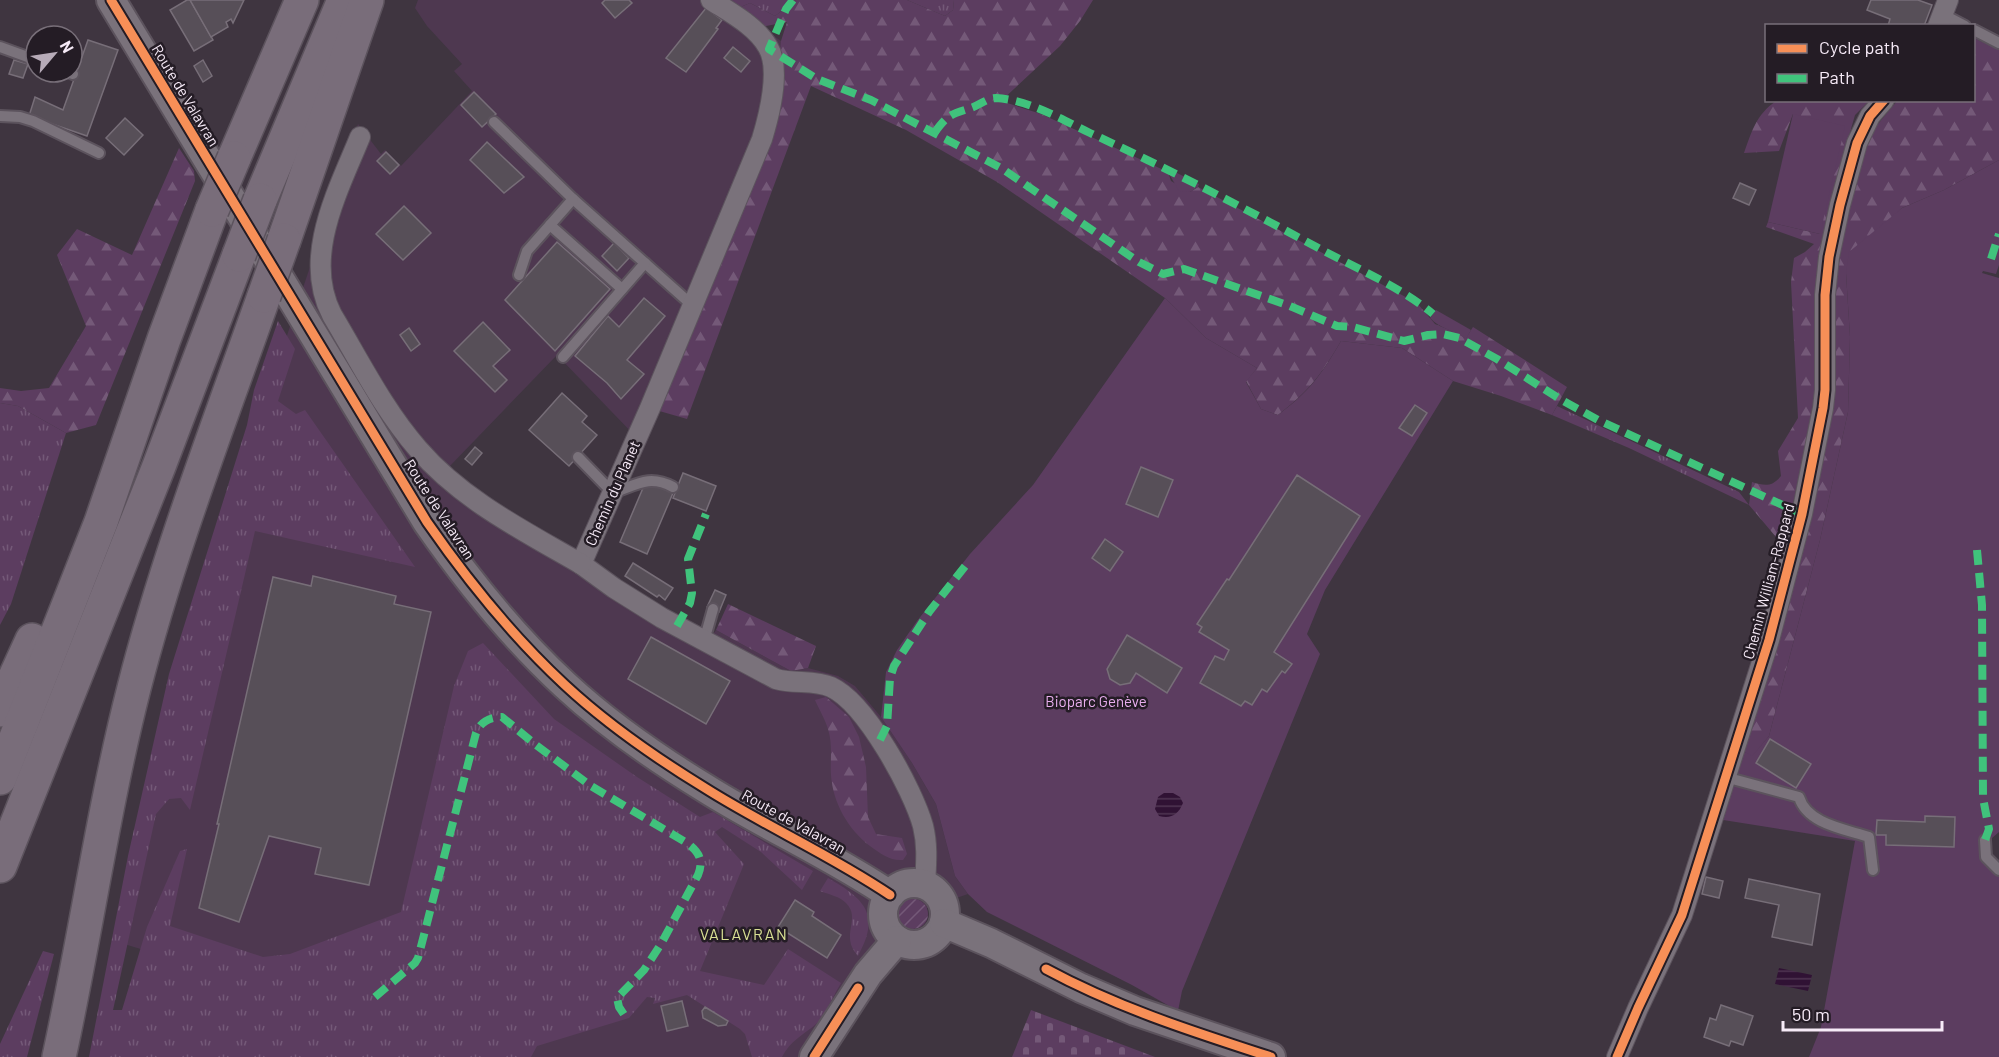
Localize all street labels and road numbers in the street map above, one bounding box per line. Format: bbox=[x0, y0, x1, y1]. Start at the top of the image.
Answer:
street label: Route de Valavran bbox=[148, 41, 224, 149]
street label: Chemin du Planet bbox=[581, 438, 643, 548]
street label: Route de Valavran bbox=[401, 456, 479, 562]
street label: Chemin William-Rappard bbox=[1739, 501, 1797, 661]
street label: Route de Valavran bbox=[739, 785, 849, 857]

